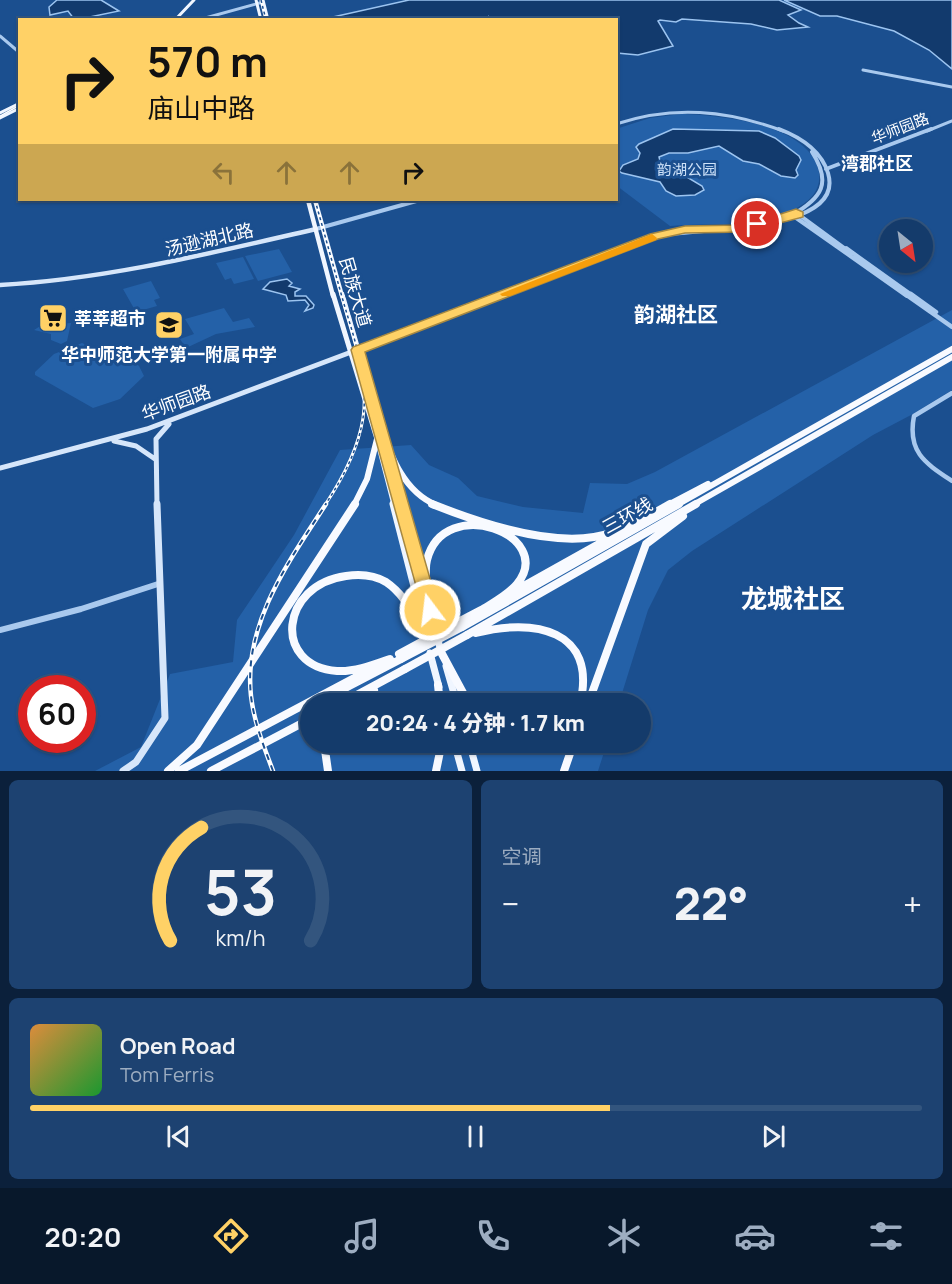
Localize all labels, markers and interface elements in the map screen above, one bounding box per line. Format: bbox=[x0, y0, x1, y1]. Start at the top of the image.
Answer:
text: 570 m bbox=[147, 32, 268, 90]
icon: right bbox=[48, 42, 126, 120]
text: 庙山中路 bbox=[147, 89, 255, 126]
street label: 华师园路 bbox=[868, 107, 932, 149]
district label: 湾郡社区 bbox=[841, 151, 913, 175]
icon: left bbox=[207, 156, 240, 189]
icon: ahead bbox=[270, 156, 303, 189]
icon: ahead bbox=[333, 156, 366, 189]
icon: right bbox=[396, 156, 429, 189]
park label: 韵湖公园 bbox=[657, 159, 717, 180]
pin bbox=[731, 198, 782, 249]
icon: arrive bbox=[740, 207, 773, 240]
street label: 汤逊湖北路 bbox=[162, 217, 256, 261]
north arrow bbox=[879, 219, 933, 273]
map controls bbox=[879, 219, 933, 273]
street label: 民族大道 bbox=[335, 254, 377, 330]
district label: 韵湖社区 bbox=[634, 300, 718, 328]
supermarket icon: 莘莘超市 bbox=[37, 302, 69, 334]
place label: 莘莘超市 bbox=[74, 306, 146, 330]
school or university icon: 华中师范大学第一附属中学 bbox=[153, 309, 185, 341]
place label: 华中师范大学第一附属中学 bbox=[61, 342, 277, 366]
street label: 华师园路 bbox=[138, 378, 214, 426]
street label: 三环线 bbox=[598, 491, 656, 539]
position arrow bbox=[398, 578, 462, 642]
district label: 龙城社区 bbox=[741, 580, 845, 616]
speed limit sign: 60 bbox=[18, 675, 96, 753]
text: 20:24 · 4 分钟 · 1.7 km bbox=[366, 708, 585, 738]
text: 空调 bbox=[502, 843, 542, 870]
text: 53 bbox=[204, 848, 277, 934]
text: 22° bbox=[674, 872, 748, 934]
text: − bbox=[502, 881, 519, 926]
text: + bbox=[903, 881, 922, 926]
text: km/h bbox=[215, 924, 265, 953]
text: Open Road bbox=[120, 1031, 235, 1061]
text: Tom Ferris bbox=[120, 1061, 214, 1088]
icon: previous bbox=[162, 1120, 195, 1153]
icon: pause bbox=[459, 1120, 492, 1153]
icon: next bbox=[757, 1120, 790, 1153]
icon: directions bbox=[210, 1215, 252, 1257]
icon: music bbox=[341, 1215, 383, 1257]
icon: phone bbox=[472, 1215, 514, 1257]
icon: climate bbox=[603, 1215, 645, 1257]
icon: car bbox=[734, 1215, 776, 1257]
icon: filters bbox=[865, 1215, 907, 1257]
text: 20:20 bbox=[45, 1218, 121, 1255]

